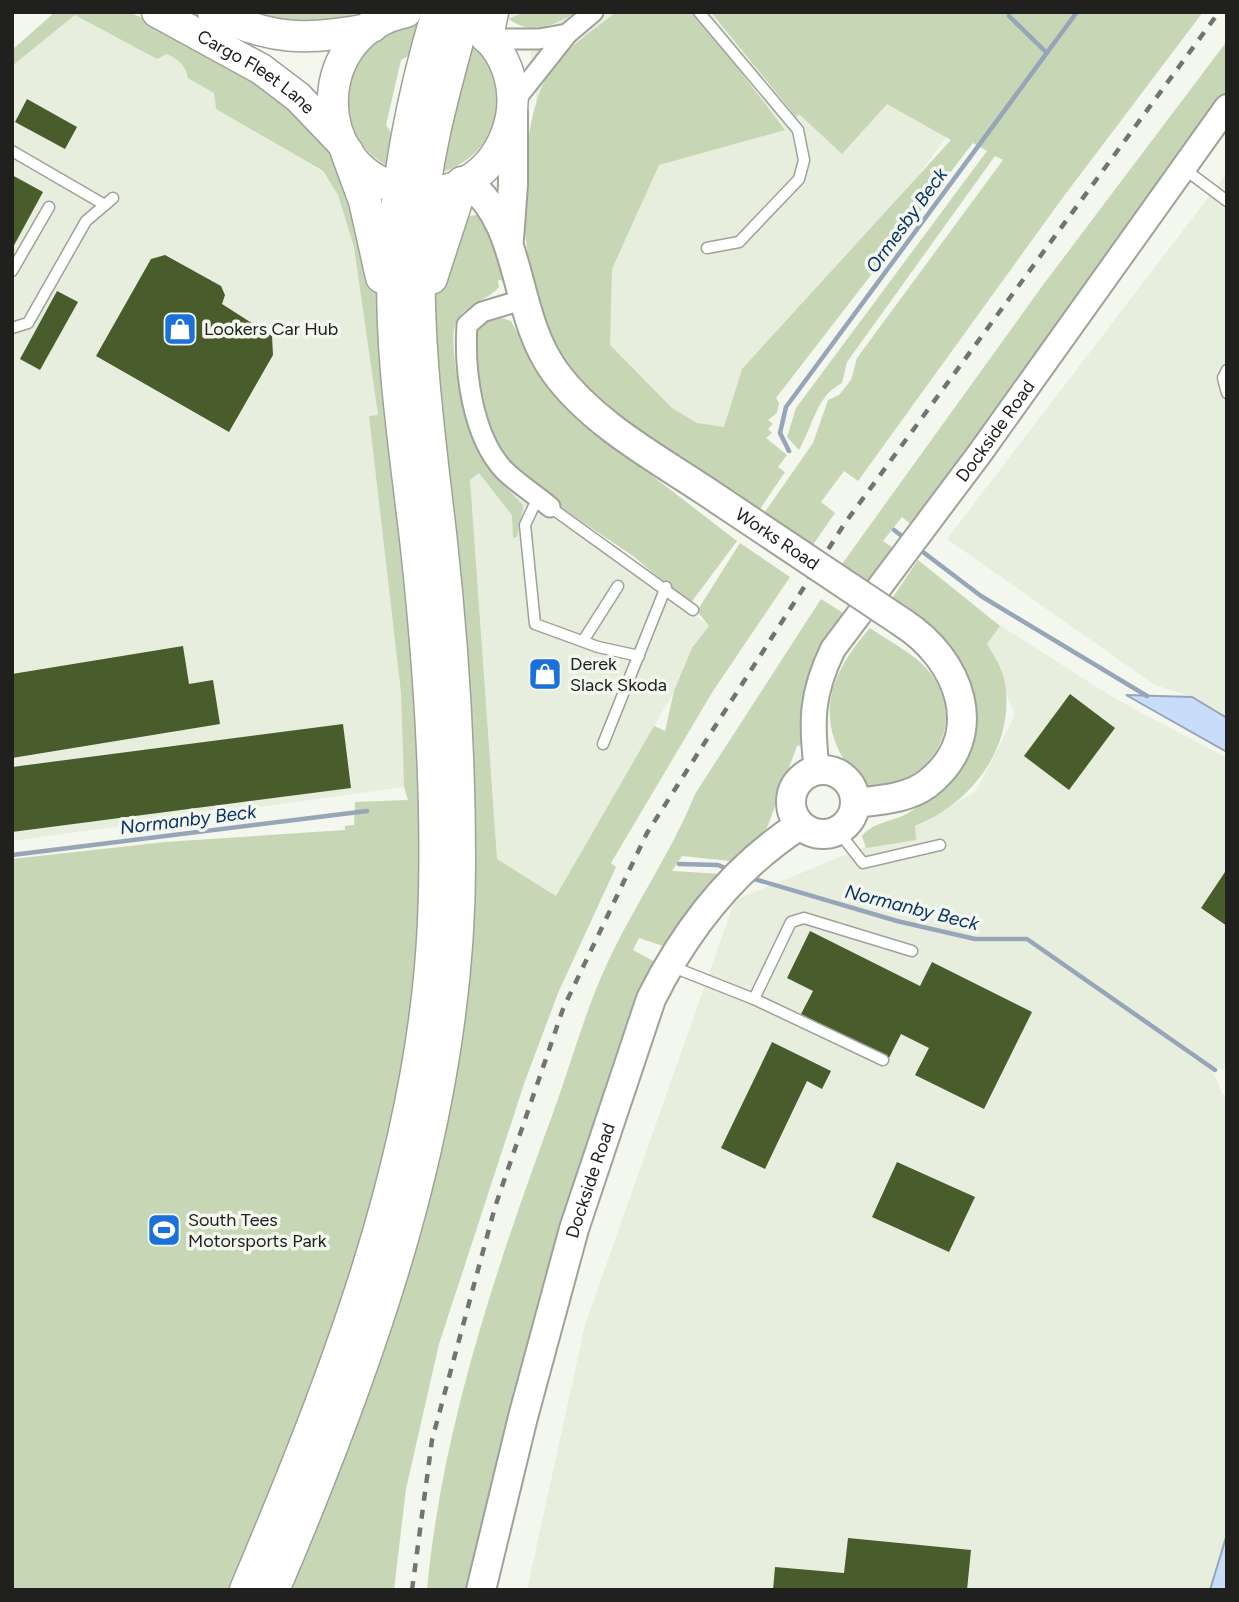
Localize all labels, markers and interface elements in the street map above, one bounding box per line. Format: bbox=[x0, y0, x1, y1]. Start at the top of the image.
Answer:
street label: Cargo Fleet Lane bbox=[193, 25, 319, 119]
water label: Ormesby Beck bbox=[861, 163, 953, 277]
shop icon: Lookers Car Hub bbox=[161, 310, 199, 348]
place label: Lookers Car Hub bbox=[204, 318, 338, 340]
street label: Dockside Road bbox=[951, 376, 1039, 486]
street label: Works Road bbox=[731, 503, 823, 575]
place label: Derek Slack Skoda bbox=[570, 653, 667, 696]
shop icon: Derek Slack Skoda bbox=[526, 655, 564, 693]
water label: Normanby Beck bbox=[119, 800, 258, 839]
water label: Normanby Beck bbox=[843, 880, 982, 935]
street label: Dockside Road bbox=[561, 1120, 620, 1241]
place label: South Tees Motorsports Park bbox=[188, 1209, 327, 1252]
sports icon: South Tees Motorsports Park bbox=[145, 1211, 183, 1249]

